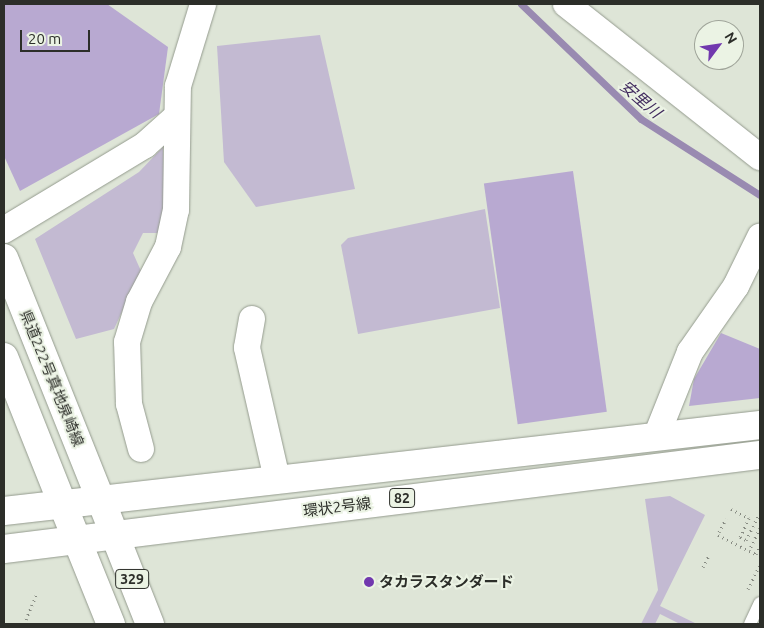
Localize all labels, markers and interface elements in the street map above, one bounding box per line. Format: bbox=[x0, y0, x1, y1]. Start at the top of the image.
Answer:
scale bar bbox=[22, 20, 92, 52]
north arrow bbox=[694, 20, 744, 70]
text: N bbox=[721, 29, 741, 46]
text: 20 m bbox=[28, 30, 61, 47]
water label: 安里川 bbox=[617, 76, 665, 122]
street label: 県道222号真地泉崎線 bbox=[16, 307, 88, 449]
road number: 82 bbox=[388, 486, 416, 509]
street label: 環状2号線 bbox=[302, 494, 372, 520]
road number: 329 bbox=[114, 568, 150, 590]
place label: タカラスタンダード bbox=[379, 573, 514, 591]
marker: タカラスタンダード bbox=[363, 576, 375, 588]

